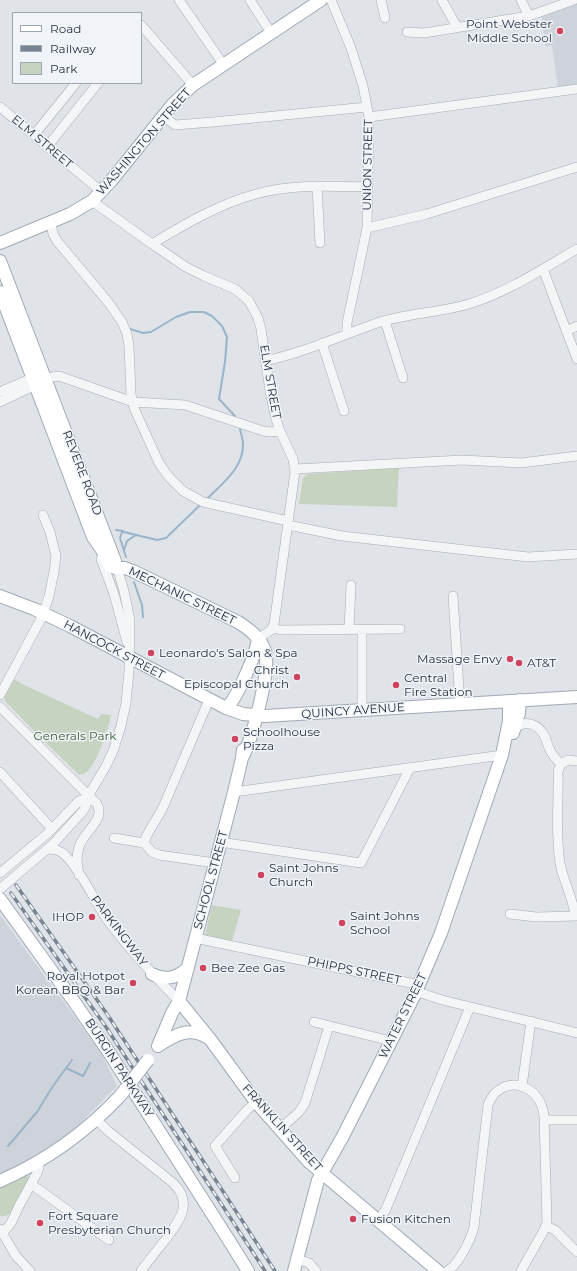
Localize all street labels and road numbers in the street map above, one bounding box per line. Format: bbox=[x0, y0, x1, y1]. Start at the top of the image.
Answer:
street label: WASHINGTON STREET bbox=[94, 86, 194, 198]
street label: ELM STREET bbox=[8, 112, 76, 172]
street label: UNION STREET bbox=[360, 119, 376, 211]
street label: ELM STREET bbox=[256, 344, 284, 420]
street label: REVERE ROAD bbox=[59, 429, 105, 517]
street label: MECHANIC STREET bbox=[126, 564, 238, 628]
street label: HANCOCK STREET bbox=[61, 617, 167, 683]
street label: QUINCY AVENUE bbox=[301, 700, 405, 722]
street label: SCHOOL STREET bbox=[191, 829, 231, 931]
street label: PARKINGWAY bbox=[88, 893, 150, 969]
street label: PHIPPS STREET bbox=[306, 954, 402, 988]
street label: WATER STREET bbox=[376, 971, 430, 1061]
street label: BURGIN PARKWAY bbox=[82, 1016, 156, 1120]
street label: FRANKLIN STREET bbox=[239, 1081, 325, 1175]

